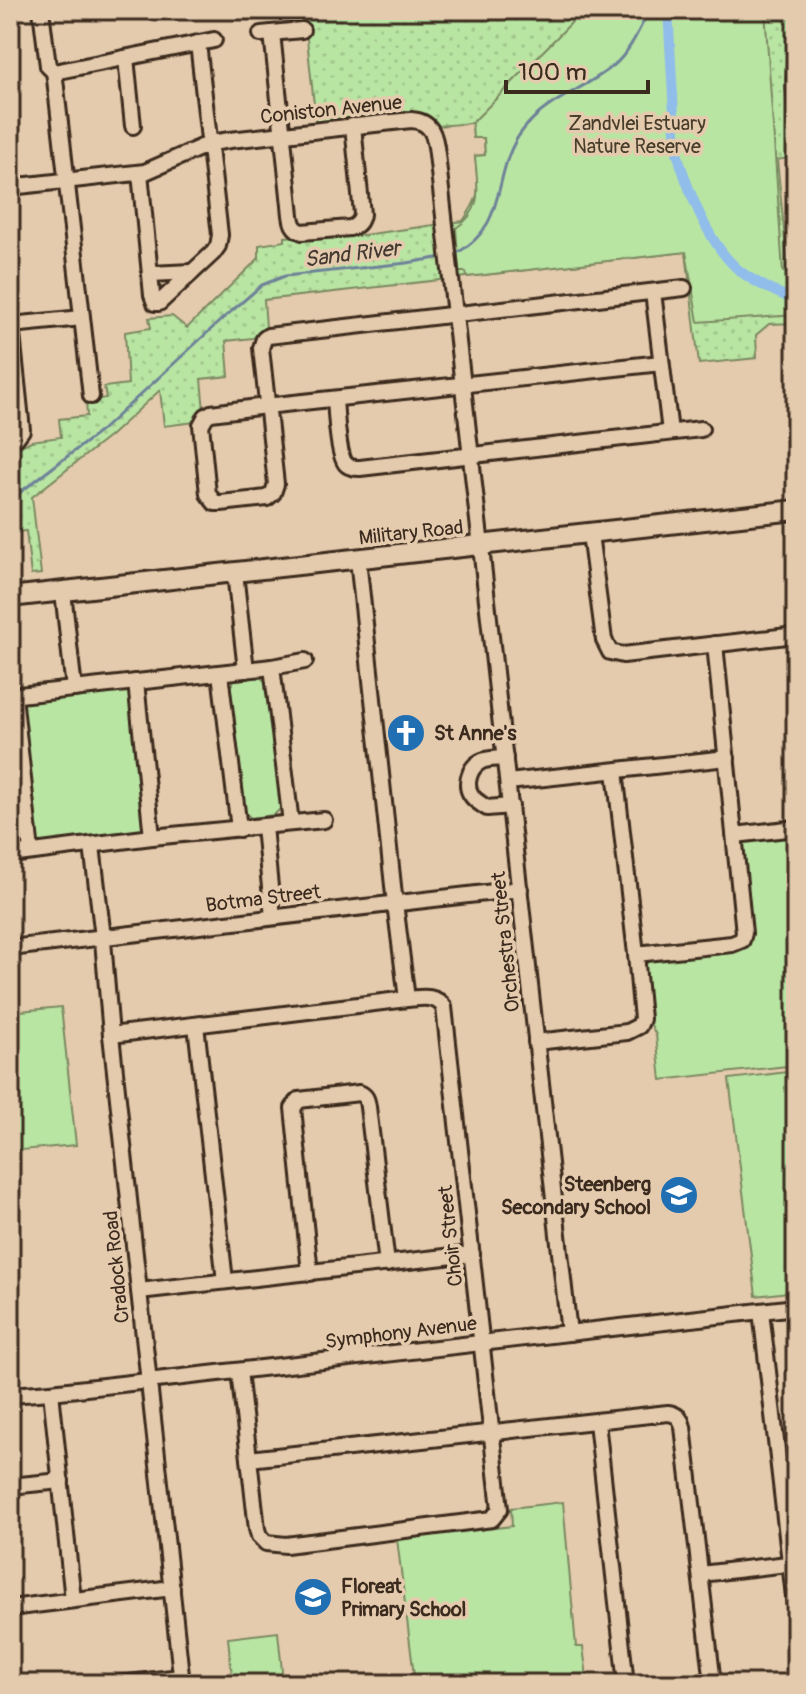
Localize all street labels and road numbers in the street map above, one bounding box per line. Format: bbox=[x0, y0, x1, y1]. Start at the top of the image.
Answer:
street label: Coniston Avenue bbox=[259, 90, 403, 129]
street label: Military Road bbox=[357, 515, 465, 550]
street label: Orchestra Street bbox=[486, 869, 525, 1014]
street label: Botma Street bbox=[204, 879, 323, 918]
street label: Choir Street bbox=[433, 1183, 468, 1288]
street label: Cradock Road bbox=[98, 1209, 135, 1325]
street label: Symphony Avenue bbox=[324, 1311, 478, 1354]

